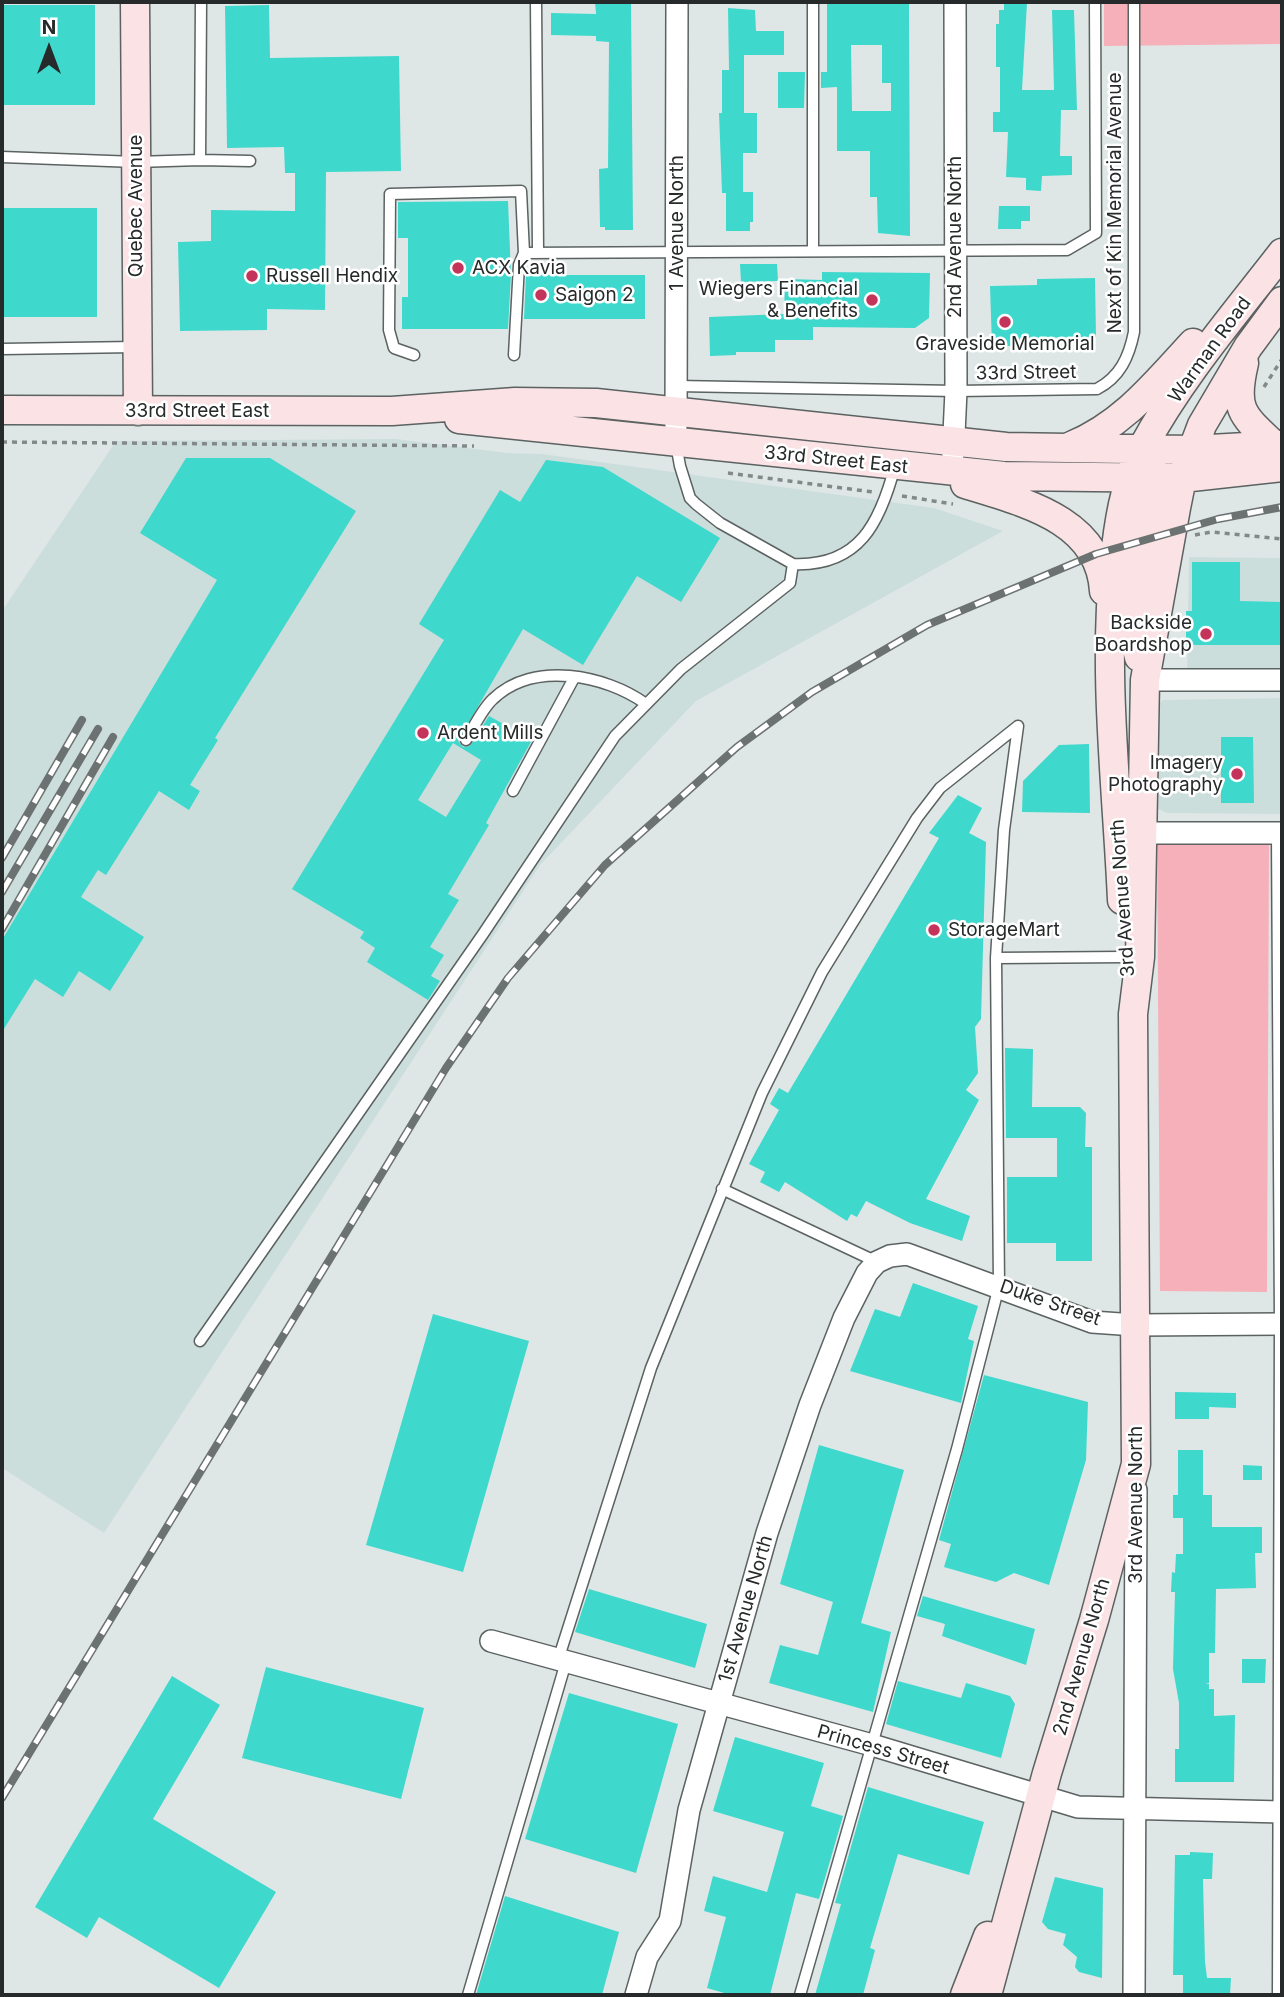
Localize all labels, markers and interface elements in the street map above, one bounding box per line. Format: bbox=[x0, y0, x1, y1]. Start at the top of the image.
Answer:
north arrow bbox=[14, 14, 84, 84]
text: N bbox=[42, 16, 56, 39]
street label: Next of Kin Memorial Avenue bbox=[1104, 73, 1126, 333]
street label: Quebec Avenue bbox=[125, 135, 147, 277]
street label: 1 Avenue North bbox=[666, 155, 688, 291]
street label: 2nd Avenue North bbox=[944, 156, 966, 318]
place label: ACX Kavia bbox=[472, 257, 566, 279]
marker: ACX Kavia bbox=[450, 260, 466, 276]
place label: Russell Hendix bbox=[266, 265, 398, 287]
marker: Russell Hendix bbox=[244, 268, 260, 284]
place label: Wiegers Financial & Benefits bbox=[699, 278, 858, 322]
place label: Saigon 2 bbox=[555, 284, 634, 306]
marker: Saigon 2 bbox=[533, 287, 549, 303]
marker: Wiegers Financial & Benefits bbox=[864, 292, 880, 308]
street label: Warman Road bbox=[1164, 292, 1256, 408]
marker: Graveside Memorial bbox=[997, 314, 1013, 330]
place label: Graveside Memorial bbox=[915, 333, 1095, 355]
street label: 33rd Street bbox=[975, 361, 1077, 385]
street label: 33rd Street East bbox=[125, 400, 269, 422]
street label: 33rd Street East bbox=[763, 441, 909, 479]
place label: Backside Boardshop bbox=[1095, 612, 1192, 656]
marker: Backside Boardshop bbox=[1198, 626, 1214, 642]
place label: Ardent Mills bbox=[437, 722, 543, 744]
marker: Ardent Mills bbox=[415, 725, 431, 741]
place label: Imagery Photography bbox=[1108, 752, 1223, 796]
marker: Imagery Photography bbox=[1229, 766, 1245, 782]
street label: 3rd Avenue North bbox=[1106, 818, 1140, 978]
place label: StorageMart bbox=[948, 919, 1060, 941]
marker: StorageMart bbox=[926, 922, 942, 938]
street label: Duke Street bbox=[997, 1275, 1103, 1331]
street label: 3rd Avenue North bbox=[1125, 1426, 1147, 1584]
street label: 1st Avenue North bbox=[714, 1533, 778, 1685]
street label: 2nd Avenue North bbox=[1049, 1576, 1115, 1738]
street label: Princess Street bbox=[814, 1720, 952, 1780]

